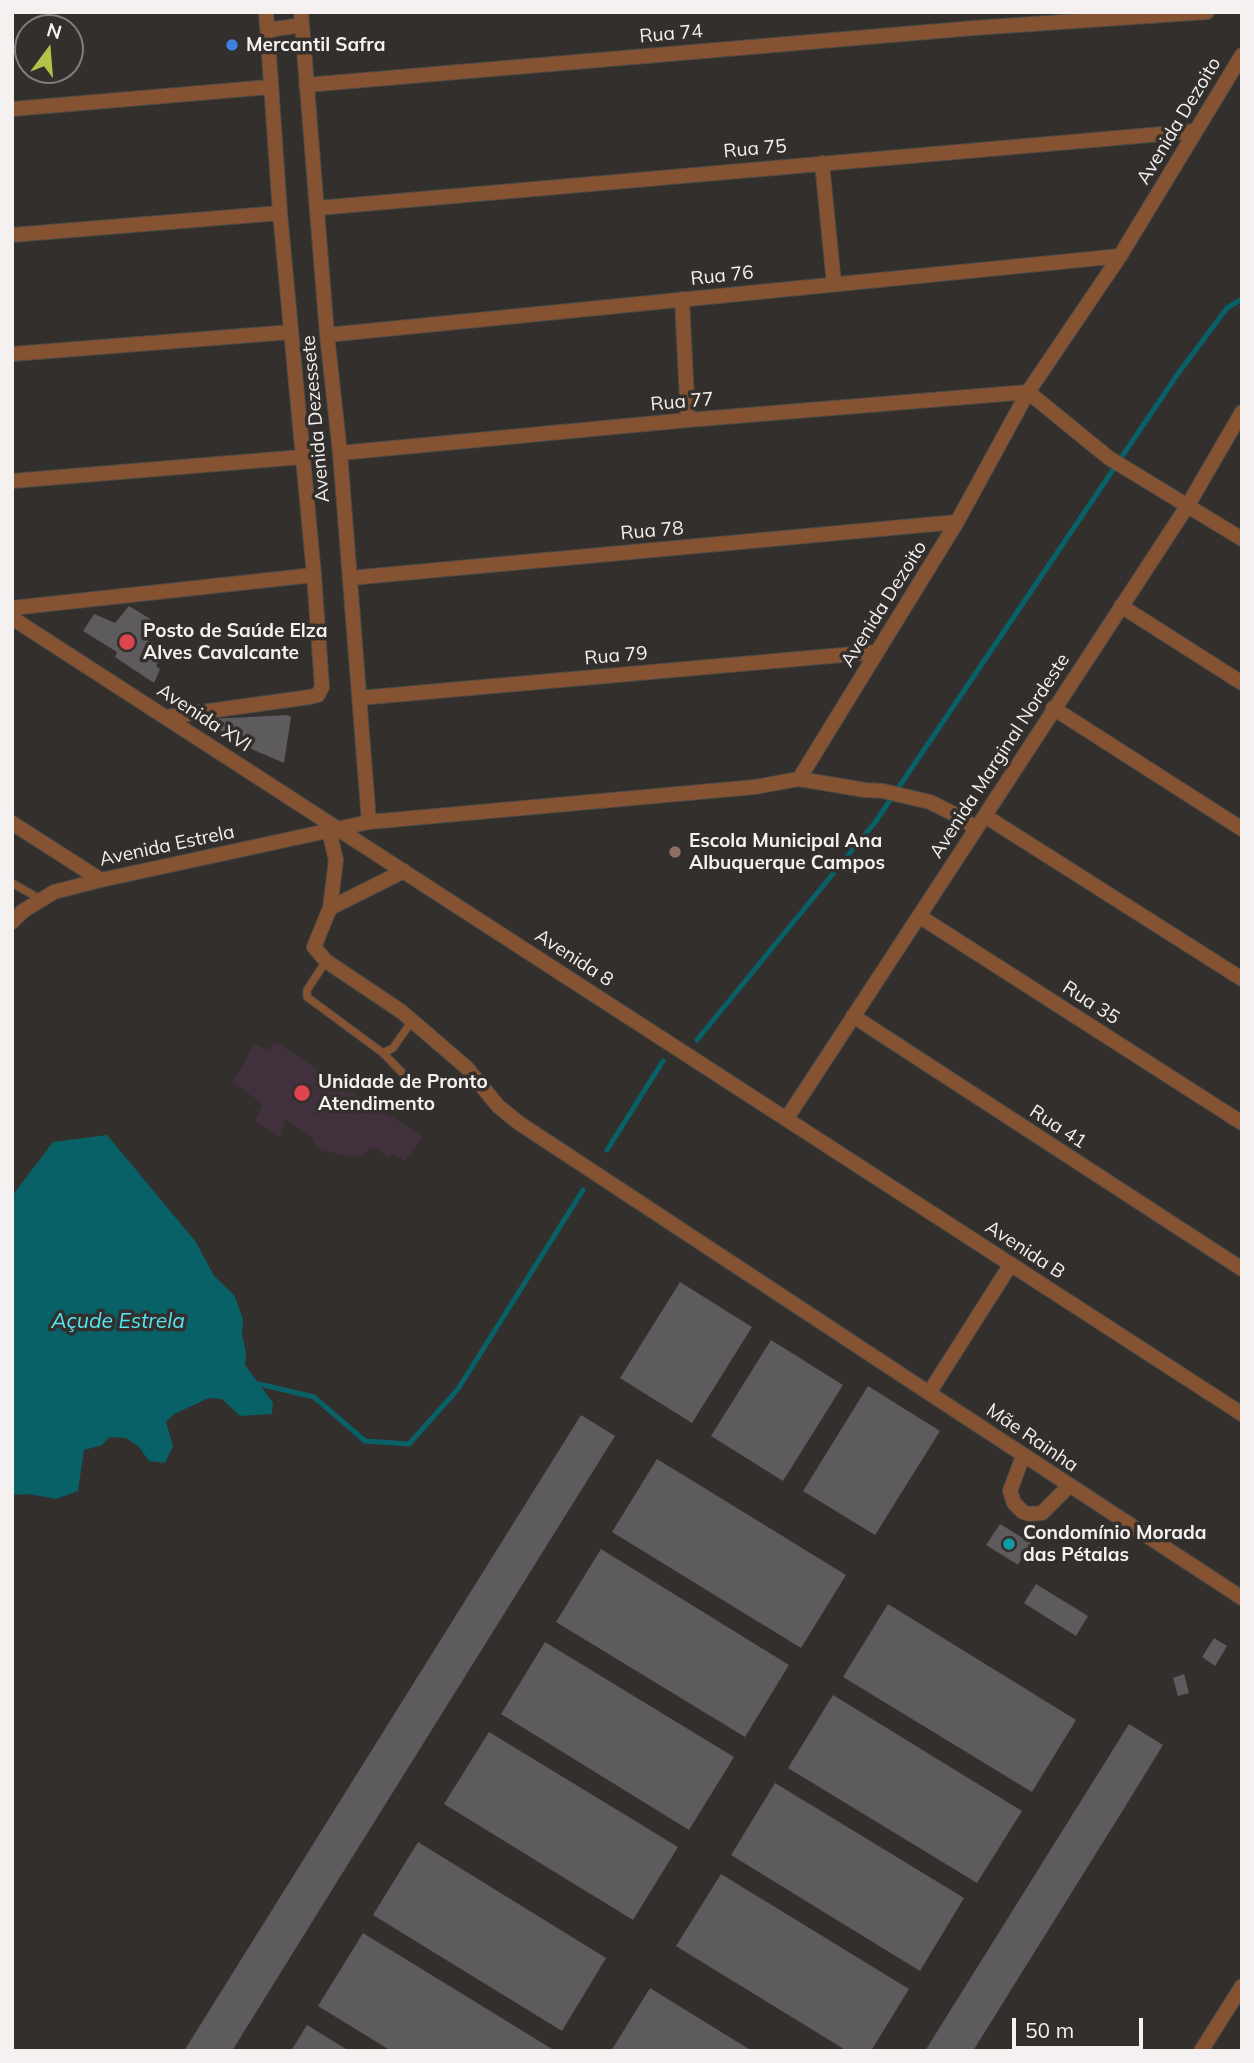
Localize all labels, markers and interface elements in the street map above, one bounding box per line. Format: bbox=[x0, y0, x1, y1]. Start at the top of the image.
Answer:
north arrow bbox=[14, 14, 84, 84]
text: N bbox=[44, 17, 64, 44]
street label: Rua 74 bbox=[638, 20, 704, 48]
place label: Mercantil Safra bbox=[246, 34, 386, 56]
marker: Mercantil Safra bbox=[224, 37, 240, 53]
street label: Avenida Dezoito bbox=[1132, 53, 1226, 189]
street label: Rua 75 bbox=[722, 135, 788, 163]
street label: Rua 76 bbox=[689, 261, 755, 291]
street label: Avenida Dezessete bbox=[297, 334, 335, 504]
street label: Rua 77 bbox=[649, 388, 715, 416]
street label: Rua 78 bbox=[619, 517, 685, 545]
street label: Avenida Dezoito bbox=[836, 537, 932, 671]
place label: Posto de Saúde Elza Alves Cavalcante bbox=[143, 620, 328, 664]
marker: Posto de Saúde Elza Alves Cavalcante bbox=[117, 632, 137, 652]
street label: Rua 79 bbox=[583, 642, 649, 670]
street label: Avenida Marginal Nordeste bbox=[925, 649, 1075, 863]
street label: Avenida XVI bbox=[153, 679, 255, 757]
street label: Avenida Estrela bbox=[98, 821, 236, 871]
place label: Escola Municipal Ana Albuquerque Campos bbox=[689, 830, 885, 874]
marker: Escola Municipal Ana Albuquerque Campos bbox=[667, 844, 683, 860]
street label: Avenida 8 bbox=[531, 924, 617, 992]
street label: Rua 35 bbox=[1058, 976, 1124, 1030]
place label: Unidade de Pronto Atendimento bbox=[318, 1071, 488, 1115]
marker: Unidade de Pronto Atendimento bbox=[292, 1083, 312, 1103]
street label: Rua 41 bbox=[1025, 1100, 1091, 1154]
street label: Avenida B bbox=[981, 1216, 1069, 1284]
water label: Açude Estrela bbox=[51, 1309, 185, 1335]
street label: Mãe Rainha bbox=[982, 1399, 1082, 1477]
place label: Condomínio Morada das Pétalas bbox=[1023, 1522, 1206, 1566]
marker: Condomínio Morada das Pétalas bbox=[1001, 1536, 1017, 1552]
scale bar bbox=[1016, 2004, 1147, 2048]
text: 50 m bbox=[1025, 2017, 1074, 2043]

